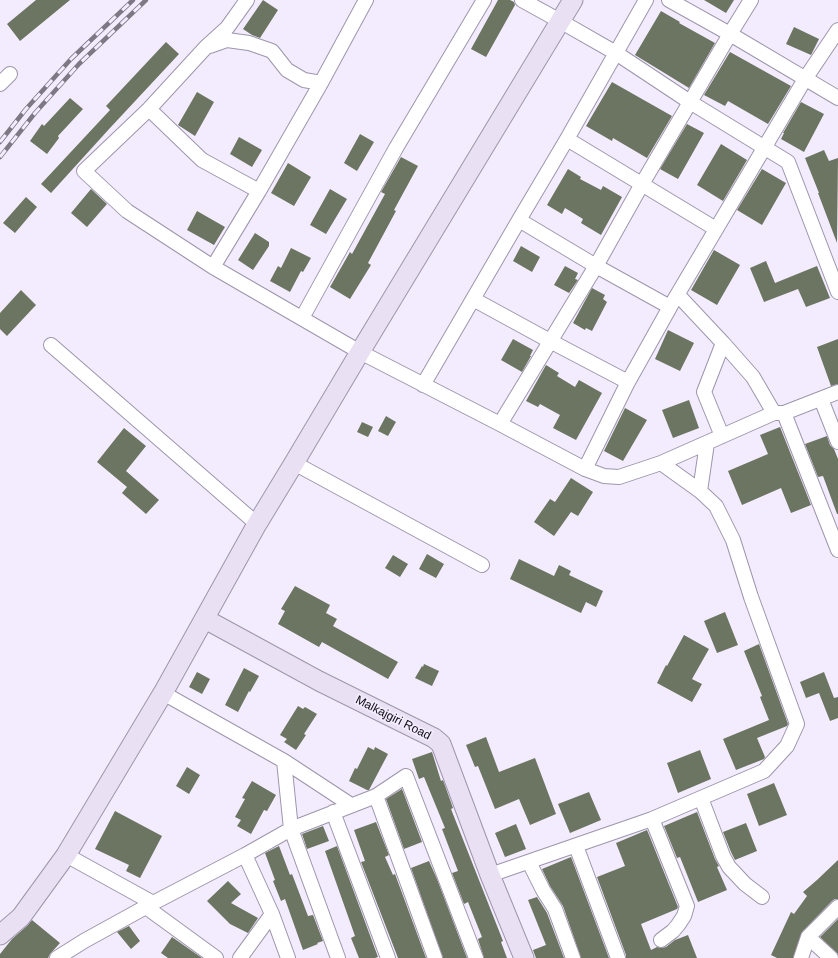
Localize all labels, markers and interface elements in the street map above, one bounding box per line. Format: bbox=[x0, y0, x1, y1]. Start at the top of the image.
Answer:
street label: Malkajgiri Road bbox=[353, 693, 433, 743]

